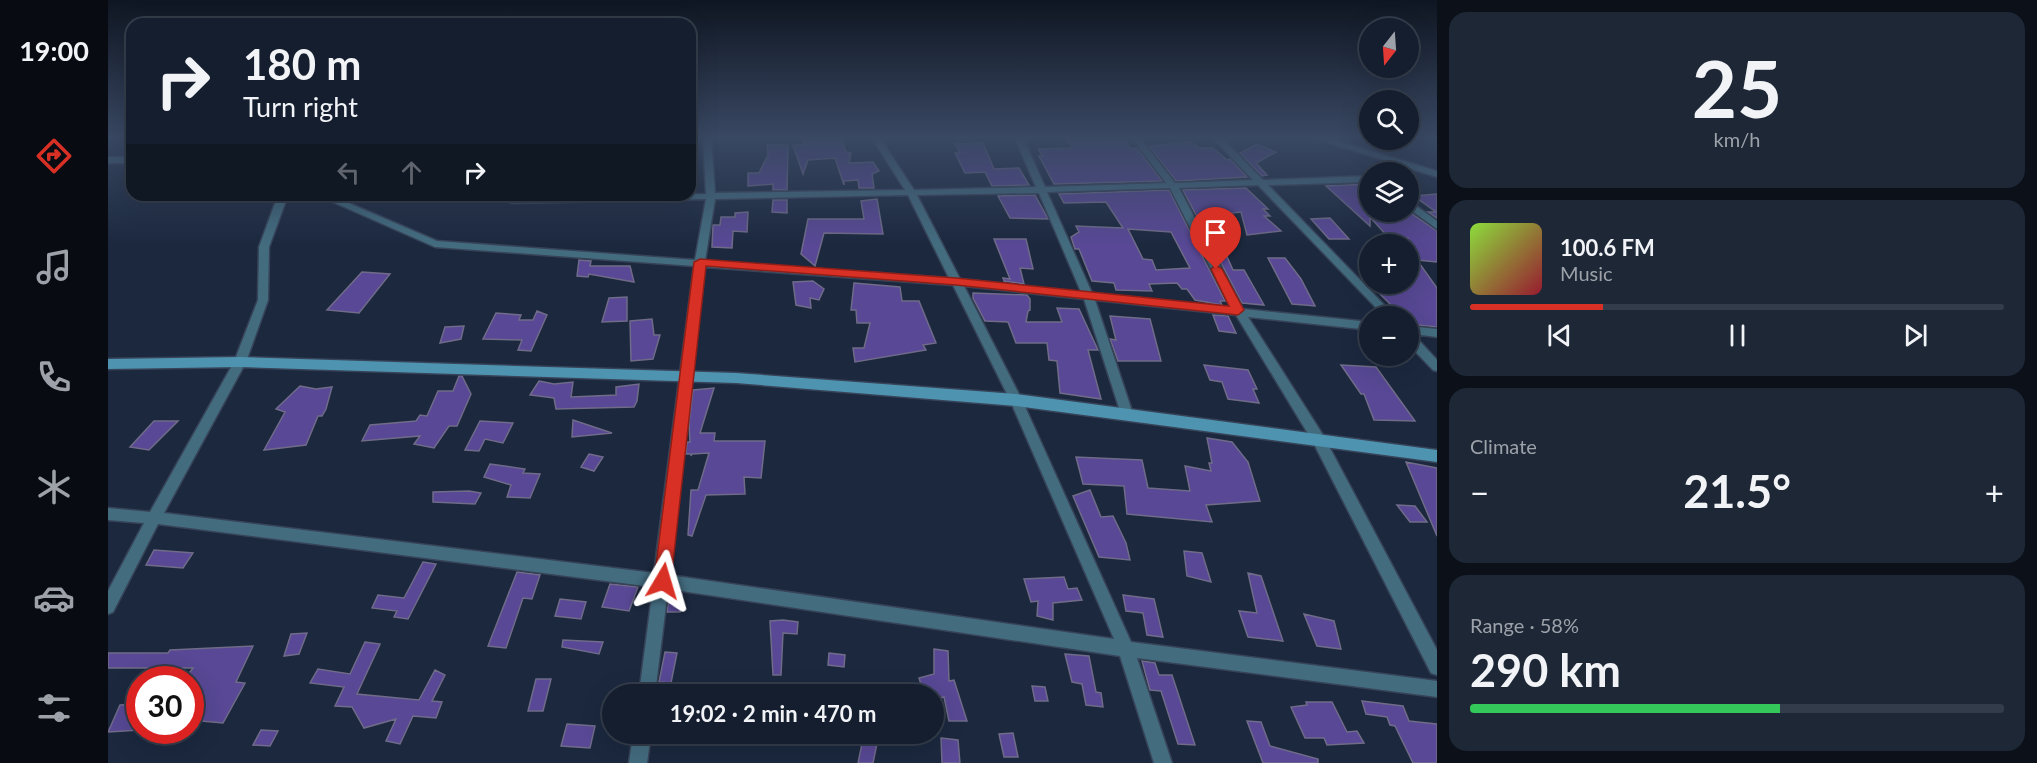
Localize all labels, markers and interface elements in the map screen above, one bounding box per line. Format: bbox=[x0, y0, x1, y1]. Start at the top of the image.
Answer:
north arrow bbox=[1359, 18, 1419, 78]
map controls bbox=[1359, 18, 1419, 366]
text: 19:00 bbox=[19, 34, 89, 67]
text: 180 m bbox=[243, 39, 361, 89]
text: 25 bbox=[1692, 41, 1782, 135]
icon: right bbox=[144, 42, 222, 120]
text: Turn right bbox=[243, 90, 358, 123]
button: search bbox=[1359, 90, 1419, 150]
text: km/h bbox=[1714, 127, 1760, 151]
icon: directions bbox=[33, 135, 75, 177]
icon: left bbox=[332, 156, 365, 189]
icon: ahead bbox=[395, 156, 428, 189]
icon: right bbox=[458, 156, 491, 189]
button: layers bbox=[1359, 162, 1419, 222]
pin bbox=[1190, 207, 1241, 269]
icon: arrive bbox=[1199, 216, 1232, 249]
button: + bbox=[1359, 234, 1419, 294]
text: 100.6 FM bbox=[1560, 234, 1655, 261]
icon: music bbox=[33, 246, 75, 288]
text: Music bbox=[1560, 261, 1613, 285]
button: − bbox=[1359, 306, 1419, 366]
icon: previous bbox=[1543, 319, 1576, 352]
icon: pause bbox=[1721, 319, 1754, 352]
icon: next bbox=[1899, 319, 1932, 352]
icon: phone bbox=[33, 356, 75, 398]
text: Climate bbox=[1470, 434, 1537, 458]
text: 21.5° bbox=[1683, 464, 1791, 518]
icon: climate bbox=[33, 466, 75, 508]
text: − bbox=[1470, 472, 1489, 512]
text: + bbox=[1985, 472, 2004, 512]
position arrow bbox=[631, 549, 695, 613]
icon: car bbox=[33, 577, 75, 619]
text: Range · 58% bbox=[1470, 613, 1579, 637]
text: 290 km bbox=[1470, 643, 1621, 697]
speed limit sign: 30 bbox=[126, 666, 204, 744]
icon: filters bbox=[33, 687, 75, 729]
text: 19:02 · 2 min · 470 m bbox=[670, 700, 876, 727]

